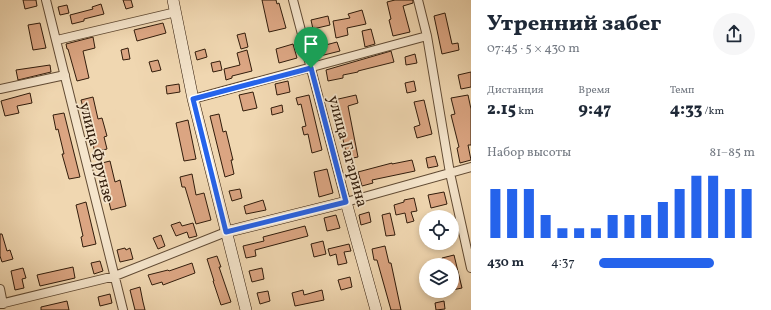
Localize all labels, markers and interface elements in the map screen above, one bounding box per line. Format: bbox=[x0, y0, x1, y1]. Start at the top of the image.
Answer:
text: Утренний забег bbox=[487, 9, 661, 40]
button: share bbox=[713, 13, 755, 55]
pin bbox=[294, 27, 328, 68]
icon: arrive bbox=[300, 33, 322, 55]
text: 07:45 · 5 × 430 m bbox=[487, 40, 580, 58]
text: Дистанция bbox=[487, 83, 544, 98]
text: Время bbox=[578, 83, 610, 98]
text: Темп bbox=[670, 83, 694, 98]
street label: улица Гагарина bbox=[322, 93, 373, 210]
text: 2.15 bbox=[487, 98, 516, 121]
text: 9:47 bbox=[578, 98, 611, 121]
text: 4:33 bbox=[670, 98, 702, 121]
street label: улица Фрунзе bbox=[73, 100, 119, 205]
text: km bbox=[516, 104, 534, 119]
text: /km bbox=[702, 104, 724, 119]
text: Набор высоты bbox=[487, 144, 571, 162]
text: 81–85 m bbox=[710, 144, 755, 162]
map controls bbox=[419, 210, 459, 298]
button: locate bbox=[419, 210, 459, 250]
text: 430 m bbox=[487, 254, 524, 272]
text: 4:37 bbox=[551, 254, 575, 272]
button: layers bbox=[419, 258, 459, 298]

